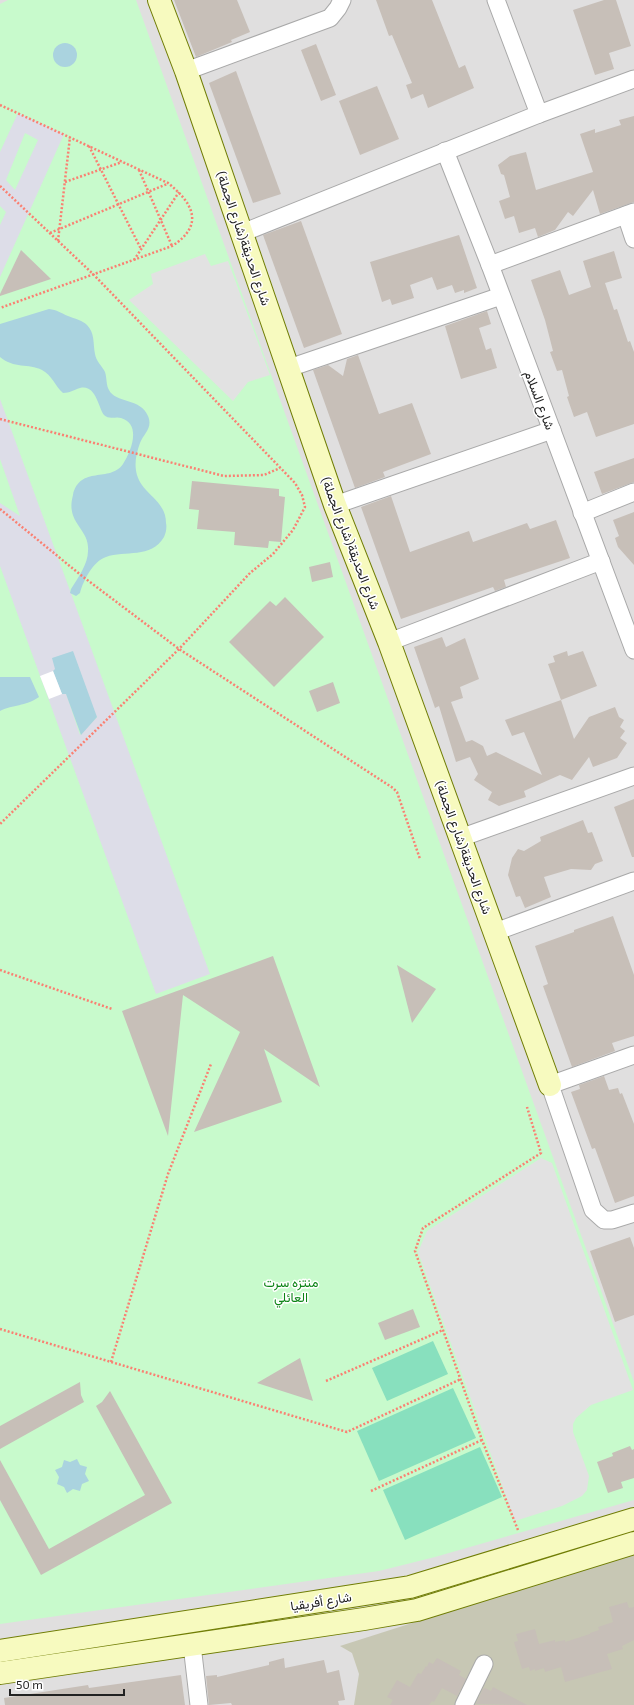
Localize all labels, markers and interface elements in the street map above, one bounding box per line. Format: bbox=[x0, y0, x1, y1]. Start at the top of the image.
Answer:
street label: شارع الحديقة(شارع الجملة) bbox=[212, 169, 275, 308]
street label: شارع السلام bbox=[519, 368, 559, 433]
street label: شارع الحديقة(شارع الجملة) bbox=[316, 474, 384, 612]
street label: شارع الحديقة(شارع الجملة) bbox=[430, 778, 496, 917]
park label: منتزه سرت العائلي bbox=[264, 1274, 319, 1308]
street label: شارع أفريقيا bbox=[289, 1588, 353, 1616]
scale bar bbox=[10, 1671, 124, 1697]
text: 50 m bbox=[16, 1677, 43, 1691]

